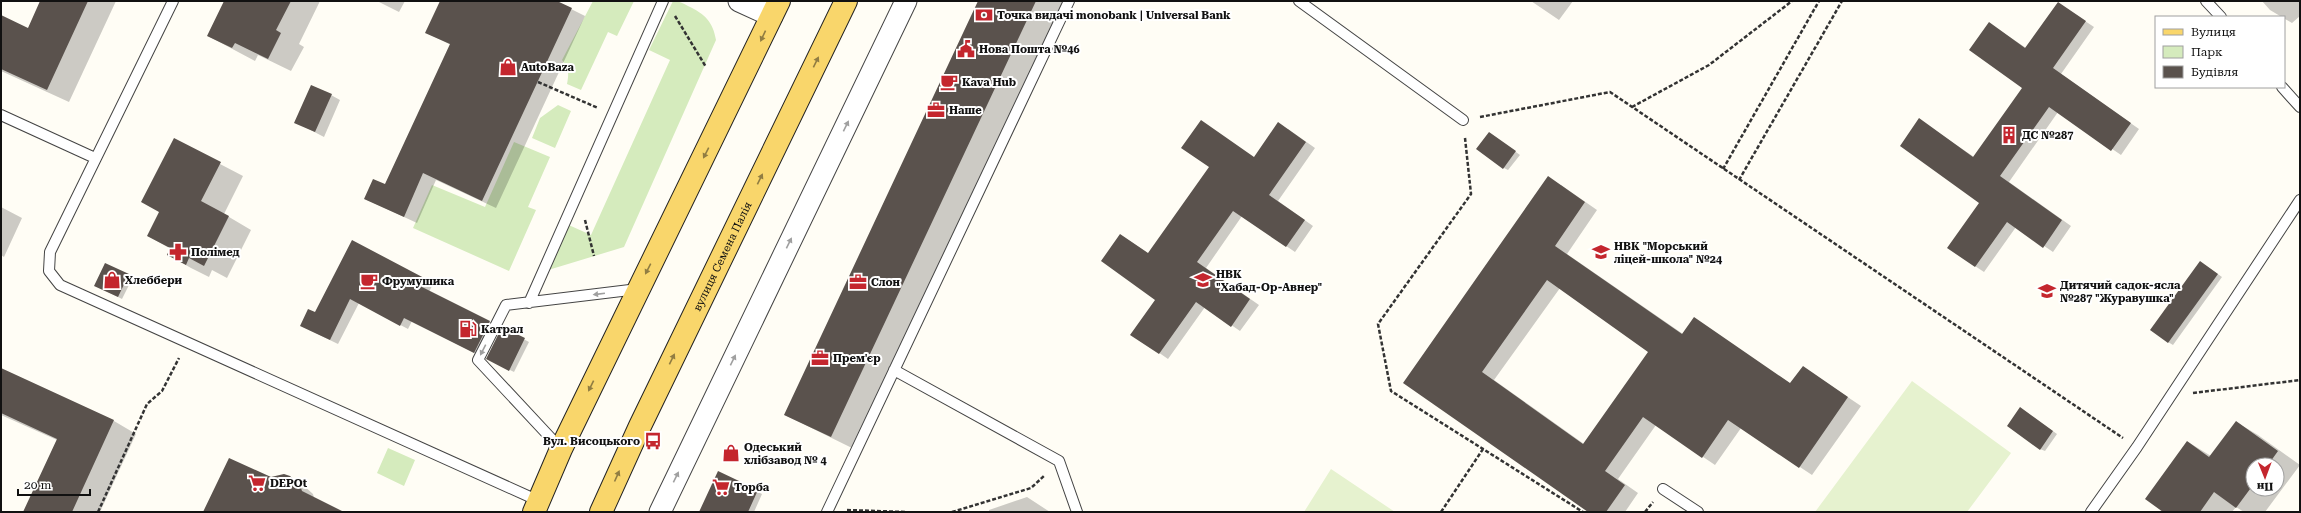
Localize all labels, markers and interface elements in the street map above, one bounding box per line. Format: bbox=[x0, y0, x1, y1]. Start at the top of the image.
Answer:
bank icon: Точка видачі monobank | Universal Bank bbox=[974, 5, 994, 25]
place label: Точка видачі monobank | Universal Bank bbox=[997, 9, 1231, 22]
legend bbox=[2155, 16, 2285, 88]
text: Вулиця bbox=[2191, 25, 2236, 39]
one-way arrow bbox=[760, 31, 766, 42]
public building icon: Нова Пошта №46 bbox=[956, 39, 976, 59]
place label: Нова Пошта №46 bbox=[979, 43, 1080, 56]
text: Парк bbox=[2191, 45, 2223, 59]
one-way arrow bbox=[813, 56, 819, 68]
shop icon: AutoBaza bbox=[498, 57, 518, 77]
place label: AutoBaza bbox=[521, 61, 575, 74]
text: Будівля bbox=[2191, 65, 2238, 79]
cafe icon: Kava Hub bbox=[939, 72, 959, 92]
place label: Kava Hub bbox=[962, 76, 1016, 89]
office icon: Наше bbox=[926, 100, 946, 120]
place label: Наше bbox=[949, 104, 982, 117]
one-way arrow bbox=[843, 120, 849, 131]
building icon: ДС №287 bbox=[1999, 125, 2019, 145]
place label: ДС №287 bbox=[2022, 129, 2073, 142]
one-way arrow bbox=[703, 148, 709, 159]
one-way arrow bbox=[756, 173, 763, 185]
street label: вулиця Семена Палія bbox=[690, 200, 754, 313]
one-way arrow bbox=[786, 237, 792, 248]
place label: НВК "Морський ліцей-школа" №24 bbox=[1614, 240, 1723, 266]
pharmacy icon: Полімед bbox=[168, 242, 188, 262]
school or university icon: НВК "Морський ліцей-школа" №24 bbox=[1591, 242, 1611, 262]
place label: Полімед bbox=[191, 246, 240, 259]
one-way arrow bbox=[644, 264, 651, 275]
place label: НВК "Хабад-Ор-Авнер" bbox=[1216, 268, 1323, 294]
shop icon: Хлеббери bbox=[102, 270, 122, 290]
school or university icon: НВК "Хабад-Ор-Авнер" bbox=[1193, 270, 1213, 290]
cafe icon: Фрумушика bbox=[359, 271, 379, 291]
office icon: Слон bbox=[848, 272, 868, 292]
place label: Хлеббери bbox=[125, 274, 183, 287]
place label: Фрумушика bbox=[382, 275, 455, 288]
place label: Слон bbox=[871, 276, 901, 289]
place label: Дитячий садок-ясла №287 "Журавушка" bbox=[2060, 279, 2181, 305]
school or university icon: Дитячий садок-ясла №287 "Журавушка" bbox=[2037, 281, 2057, 301]
one-way arrow bbox=[593, 291, 605, 297]
fuel station icon: Катрал bbox=[458, 319, 478, 339]
place label: Катрал bbox=[481, 323, 524, 336]
one-way arrow bbox=[480, 344, 486, 356]
office icon: Прем'єр bbox=[810, 348, 830, 368]
place label: Прем'єр bbox=[833, 352, 881, 365]
one-way arrow bbox=[669, 353, 675, 365]
one-way arrow bbox=[730, 354, 736, 365]
one-way arrow bbox=[588, 381, 594, 392]
bus stop icon: Вул. Висоцького bbox=[643, 431, 663, 451]
place label: Вул. Висоцького bbox=[543, 435, 640, 448]
place label: Одеський хлібзавод № 4 bbox=[744, 441, 828, 467]
shop icon: Одеський хлібзавод № 4 bbox=[721, 443, 741, 463]
north arrow bbox=[2245, 457, 2285, 497]
scale bar bbox=[18, 471, 90, 497]
one-way arrow bbox=[614, 471, 620, 482]
one-way arrow bbox=[673, 471, 680, 483]
supermarket icon: DEPOt bbox=[247, 473, 267, 493]
place label: DEPOt bbox=[270, 477, 308, 490]
supermarket icon: Торба bbox=[711, 477, 731, 497]
text: 20 m bbox=[24, 478, 51, 492]
text: Пн bbox=[2256, 480, 2273, 493]
place label: Торба bbox=[734, 481, 770, 494]

